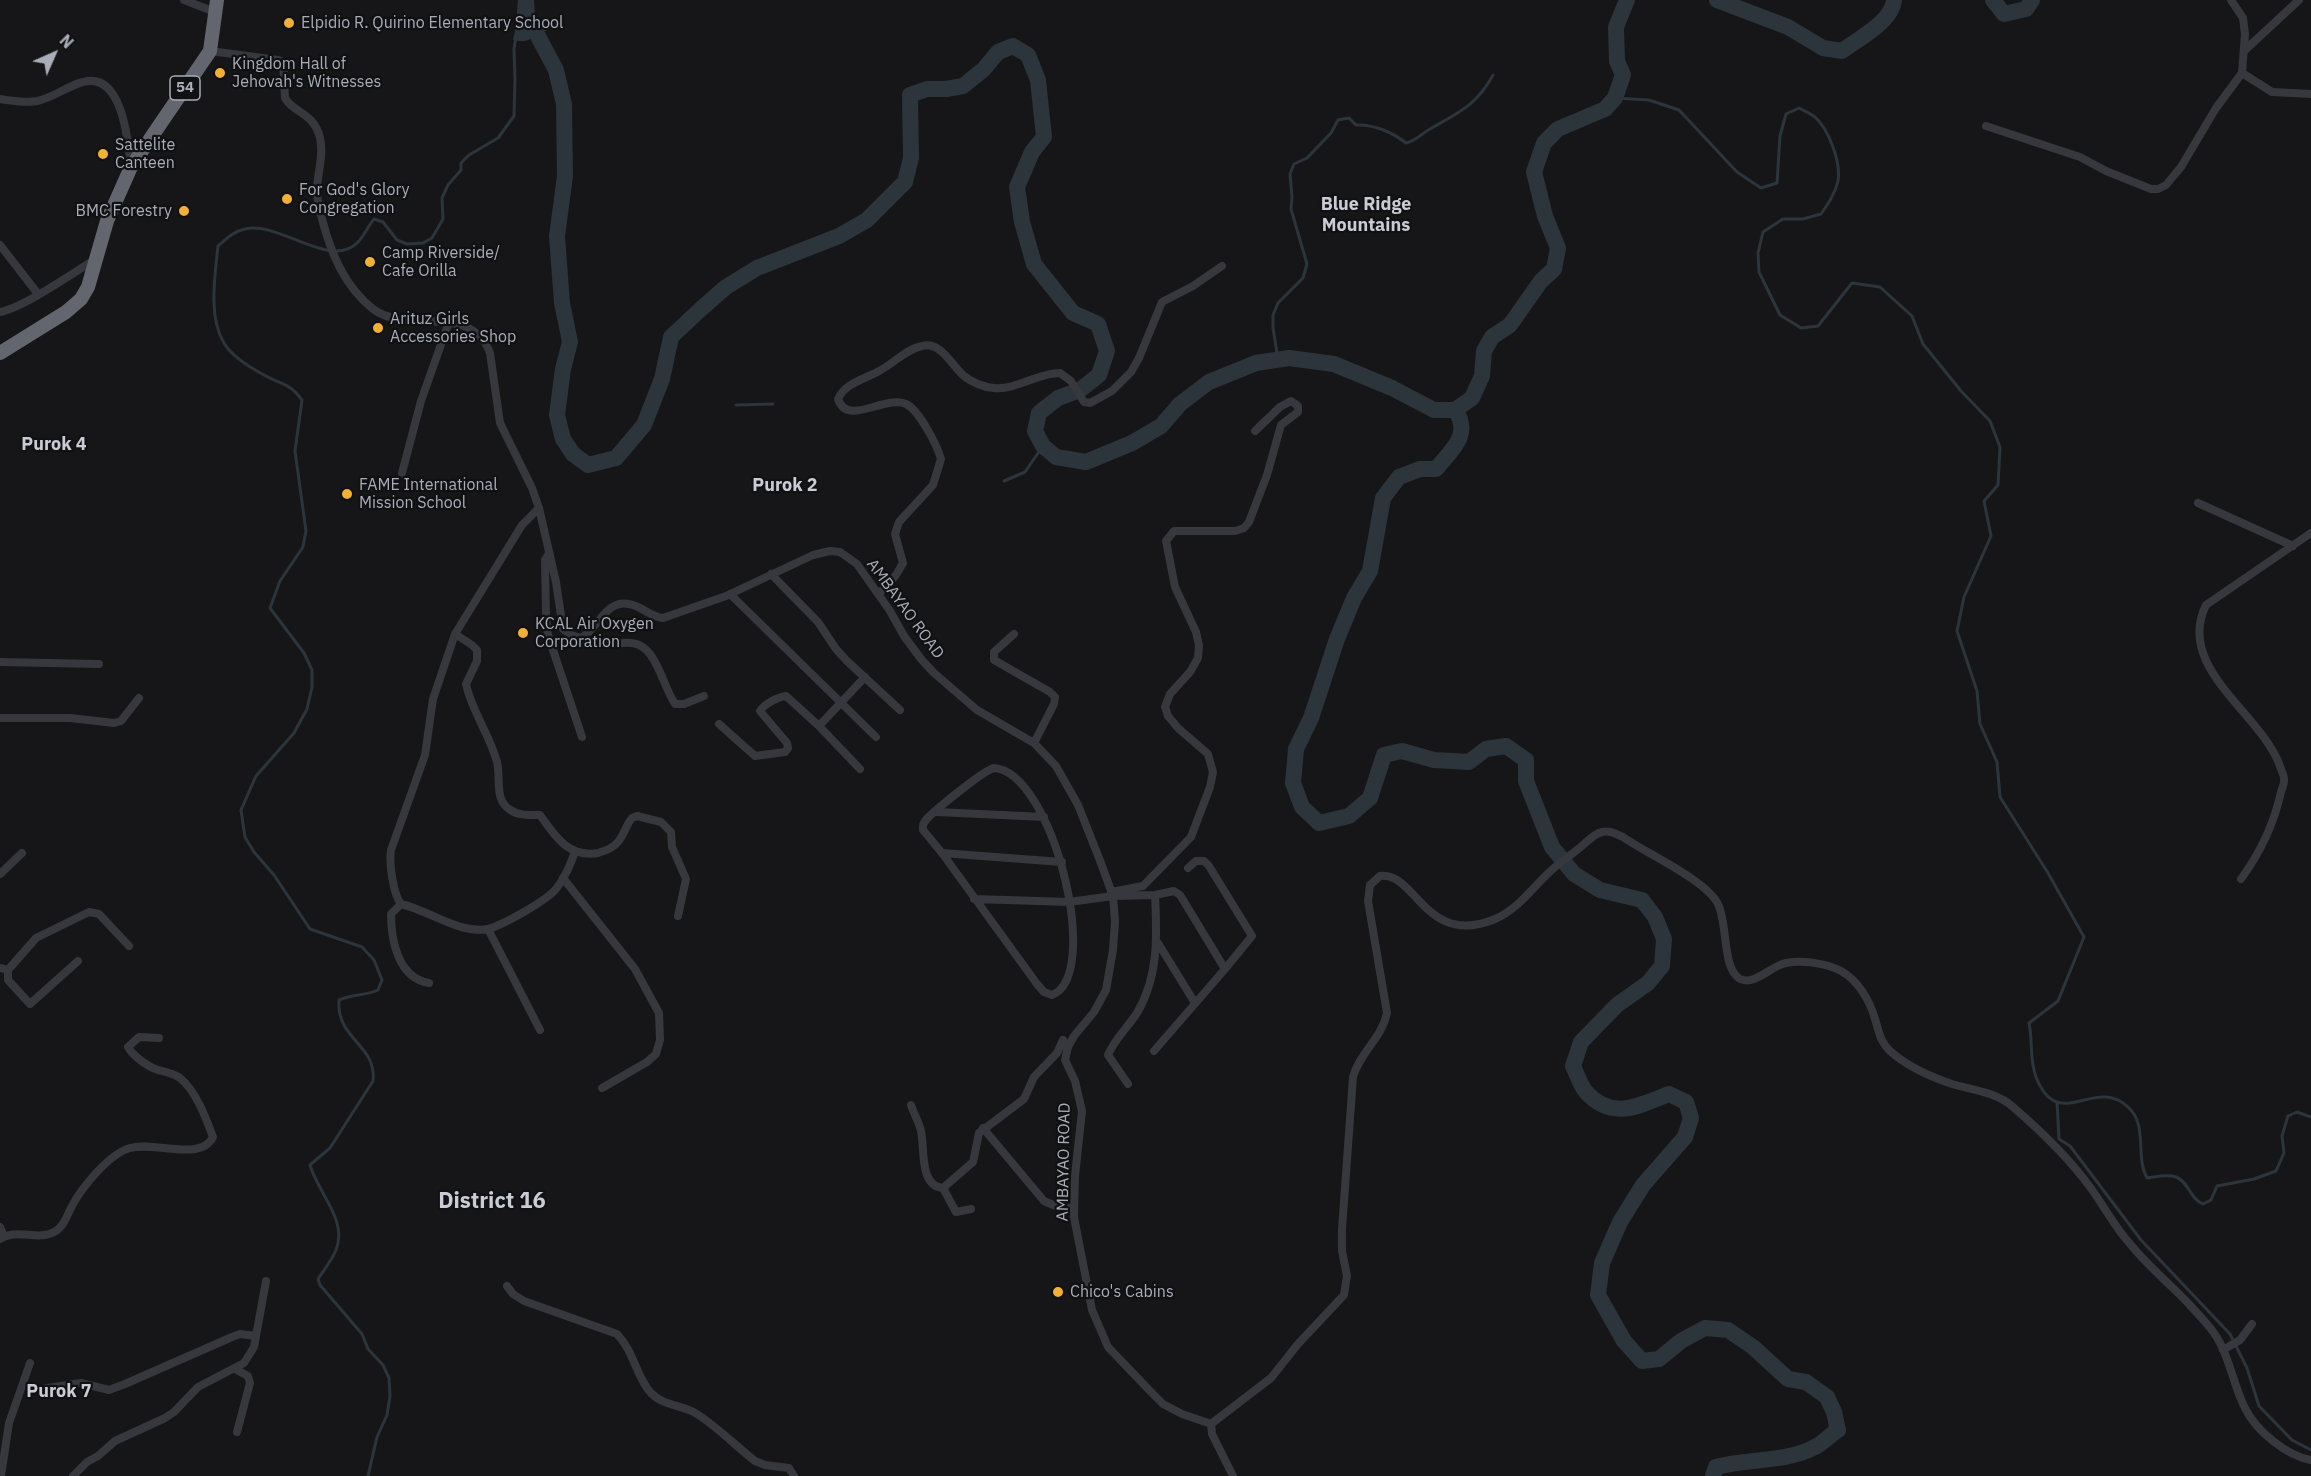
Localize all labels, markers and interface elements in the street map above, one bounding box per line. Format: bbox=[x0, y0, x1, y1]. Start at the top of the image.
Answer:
place label: Elpidio R. Quirino Elementary School bbox=[301, 13, 563, 33]
marker: Elpidio R. Quirino Elementary School bbox=[282, 16, 296, 30]
north arrow bbox=[24, 24, 84, 84]
text: N bbox=[56, 30, 78, 52]
place label: Kingdom Hall of Jehovah's Witnesses bbox=[232, 54, 381, 92]
marker: Kingdom Hall of Jehovah's Witnesses bbox=[213, 66, 227, 80]
road number: 54 bbox=[170, 76, 200, 100]
place label: Sattelite Canteen bbox=[115, 135, 175, 173]
marker: Sattelite Canteen bbox=[96, 147, 110, 161]
place label: For God's Glory Congregation bbox=[299, 180, 409, 218]
marker: For God's Glory Congregation bbox=[280, 192, 294, 206]
district label: Blue Ridge Mountains bbox=[1321, 194, 1411, 236]
place label: BMC Forestry bbox=[75, 201, 172, 221]
marker: BMC Forestry bbox=[177, 204, 191, 218]
place label: Camp Riverside/ Cafe Orilla bbox=[382, 243, 500, 281]
marker: Camp Riverside/ Cafe Orilla bbox=[363, 255, 377, 269]
place label: Arituz Girls Accessories Shop bbox=[390, 309, 516, 347]
marker: Arituz Girls Accessories Shop bbox=[371, 321, 385, 335]
district label: Purok 4 bbox=[21, 434, 87, 456]
place label: FAME International Mission School bbox=[359, 475, 497, 513]
district label: Purok 2 bbox=[752, 475, 818, 497]
marker: FAME International Mission School bbox=[340, 487, 354, 501]
street label: AMBAYAO ROAD bbox=[862, 555, 948, 663]
place label: KCAL Air Oxygen Corporation bbox=[535, 614, 654, 652]
marker: KCAL Air Oxygen Corporation bbox=[516, 626, 530, 640]
street label: AMBAYAO ROAD bbox=[1053, 1102, 1075, 1222]
district label: District 16 bbox=[438, 1189, 546, 1215]
place label: Chico's Cabins bbox=[1070, 1282, 1174, 1302]
marker: Chico's Cabins bbox=[1051, 1285, 1065, 1299]
district label: Purok 7 bbox=[26, 1381, 92, 1403]

